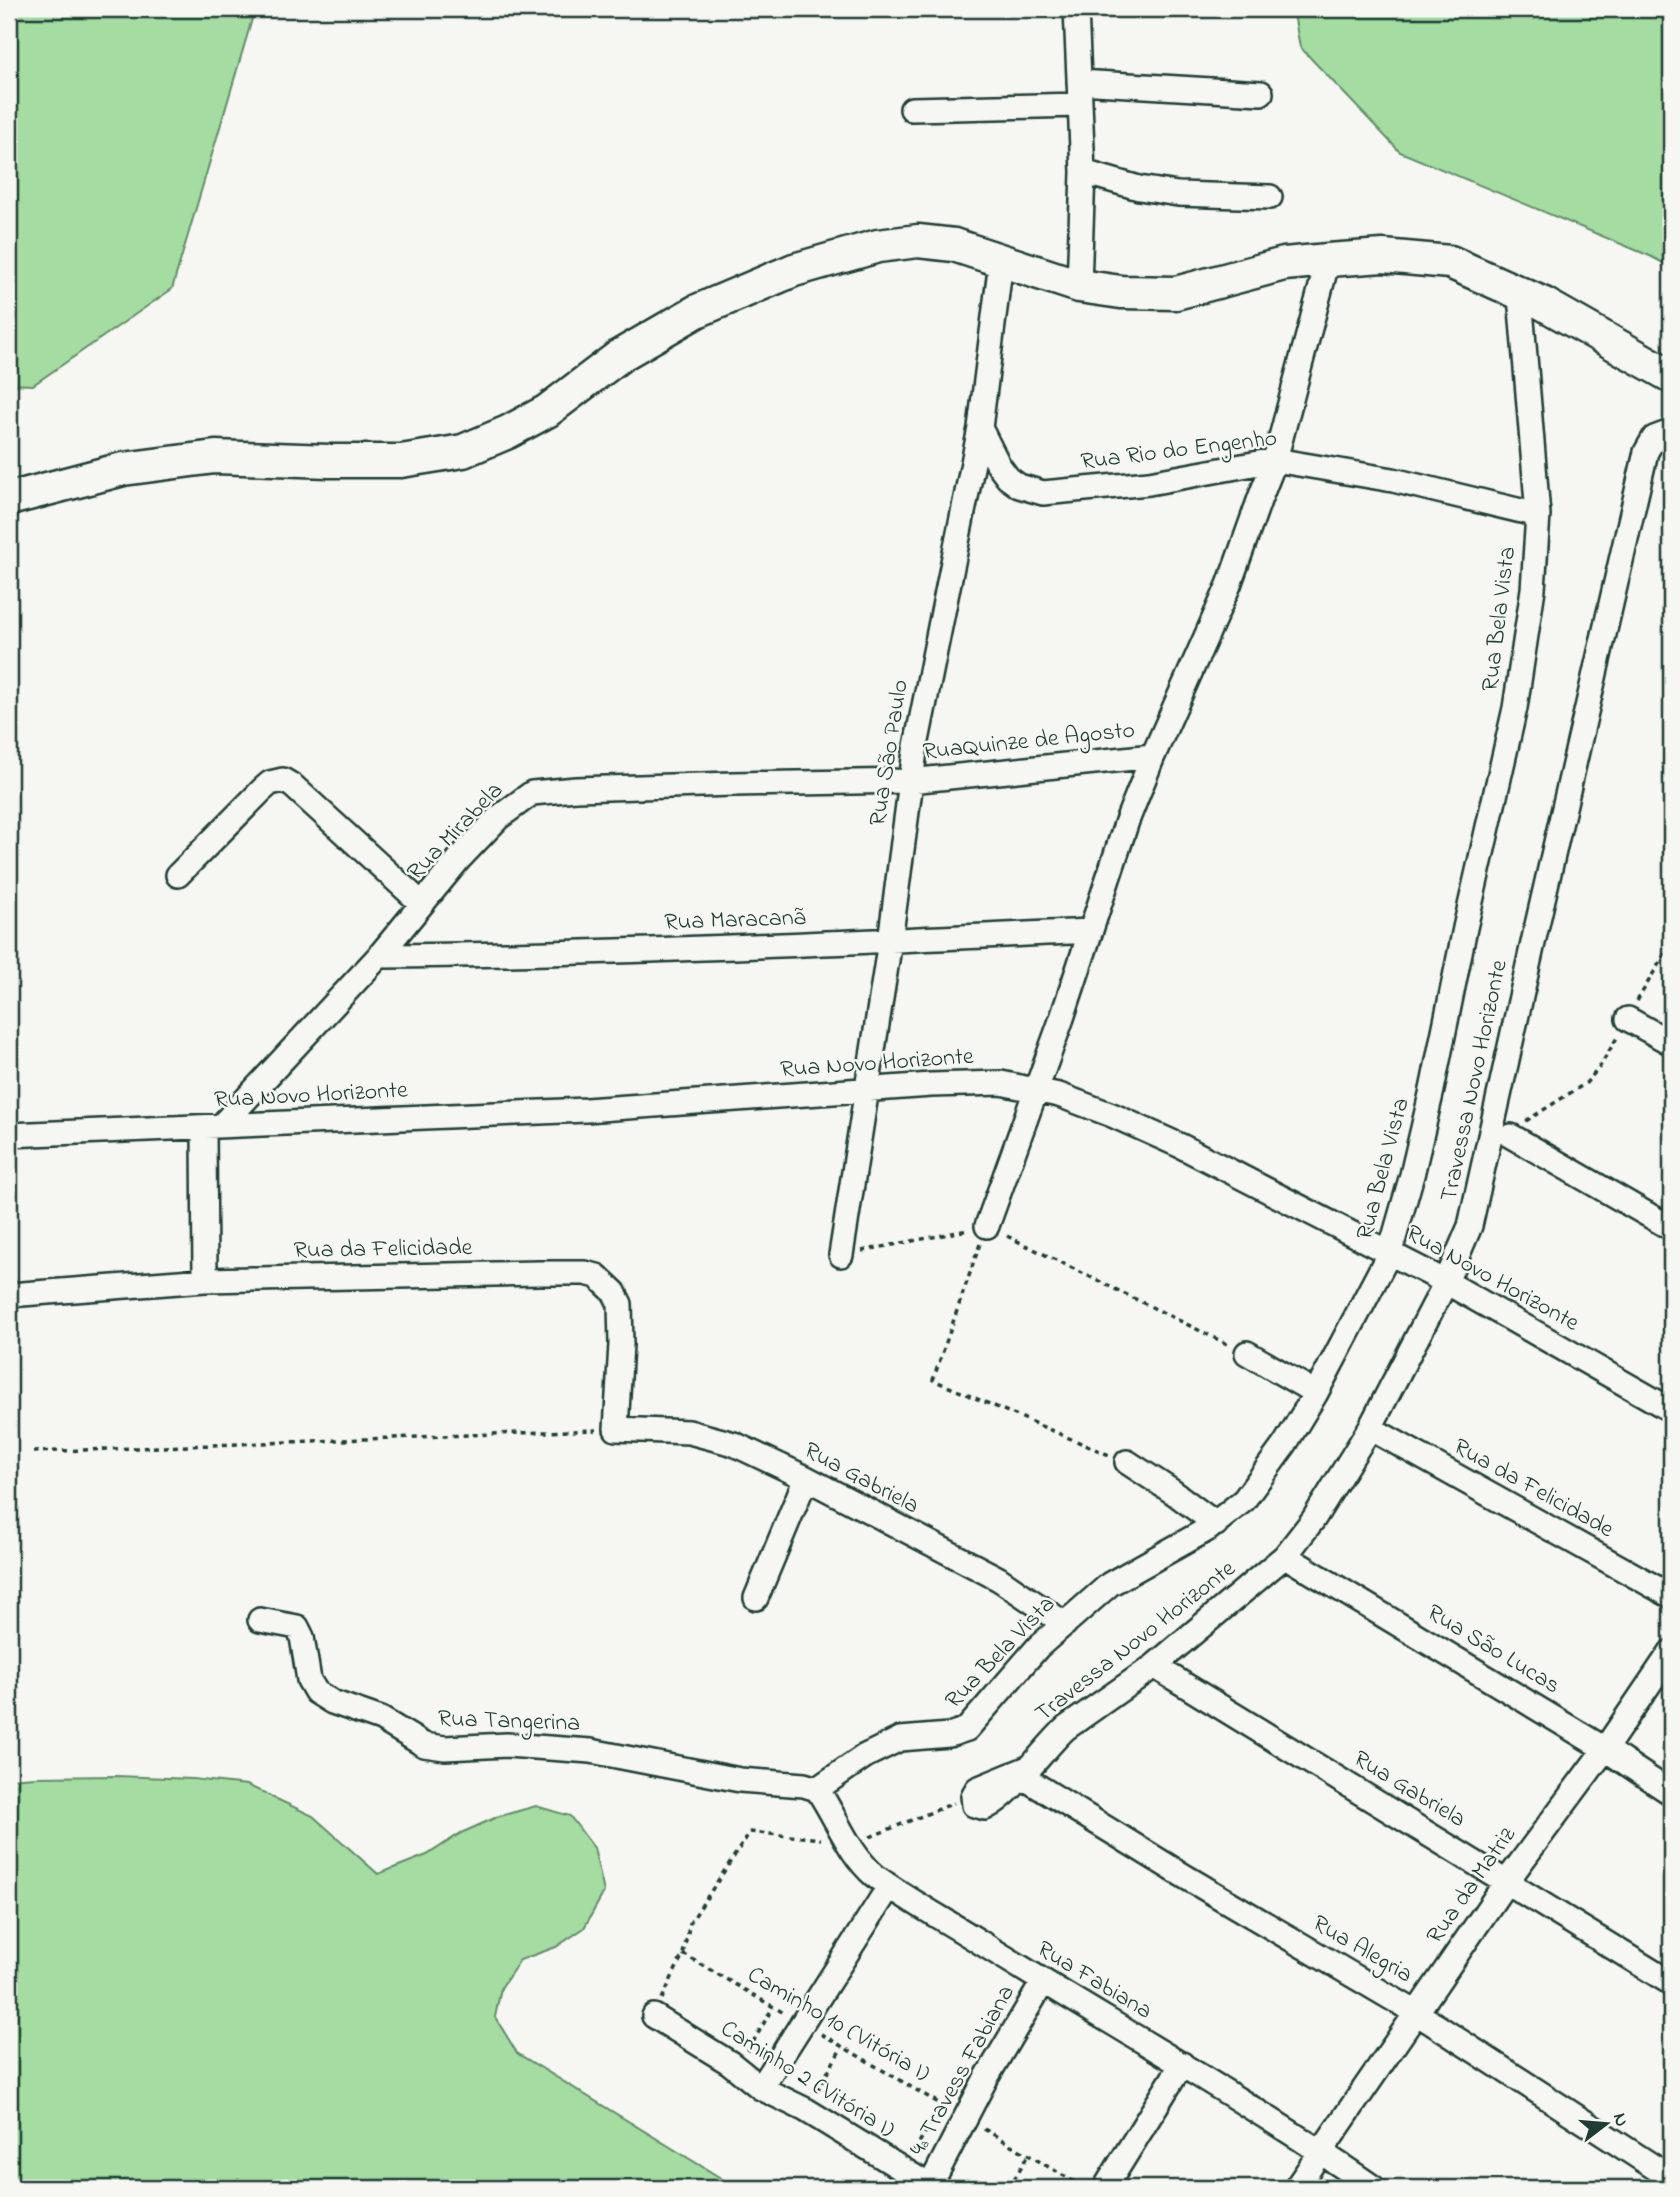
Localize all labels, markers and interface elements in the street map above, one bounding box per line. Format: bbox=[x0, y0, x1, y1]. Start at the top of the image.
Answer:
street label: Rua Rio do Engenho bbox=[1079, 422, 1279, 480]
street label: Rua Bela Vista bbox=[1474, 544, 1526, 694]
street label: Rua São Paulo bbox=[861, 677, 919, 829]
street label: RuaQuinze de Agosto bbox=[921, 713, 1137, 771]
street label: Rua Mirabela bbox=[400, 775, 512, 889]
street label: Rua Maracanã bbox=[664, 901, 806, 941]
street label: Travessa Novo Horizonte bbox=[1432, 957, 1518, 1205]
street label: Rua Novo Horizonte bbox=[779, 1040, 975, 1088]
street label: Rua Novo Horizonte bbox=[213, 1073, 409, 1119]
street label: Rua Bela Vista bbox=[1348, 1094, 1420, 1244]
street label: Rua Novo Horizonte bbox=[1399, 1217, 1585, 1341]
street label: Rua da Felicidade bbox=[293, 1231, 473, 1269]
street label: Rua da Felicidade bbox=[1446, 1430, 1620, 1548]
street label: Rua Gabriela bbox=[797, 1434, 925, 1524]
street label: Travessa Novo Horizonte bbox=[1028, 1552, 1244, 1732]
street label: Rua Bela Vista bbox=[938, 1588, 1064, 1718]
street label: Rua São Lucas bbox=[1420, 1596, 1566, 1704]
street label: Rua Tangerina bbox=[437, 1702, 581, 1742]
street label: Rua Gabriela bbox=[1346, 1743, 1472, 1837]
street label: Rua da Matriz bbox=[1419, 1820, 1526, 1952]
street label: Rua Alegria bbox=[1305, 1907, 1419, 1993]
street label: Rua Fabiana bbox=[1030, 1933, 1158, 2029]
street label: Caminho 10 (Vitória I) bbox=[740, 1958, 936, 2092]
street label: 4ª Travess Fabiana bbox=[901, 1979, 1025, 2163]
street label: Caminho 2 (Vitória I) bbox=[713, 2012, 901, 2148]
north arrow bbox=[1572, 2088, 1642, 2158]
text: N bbox=[1605, 2110, 1635, 2130]

